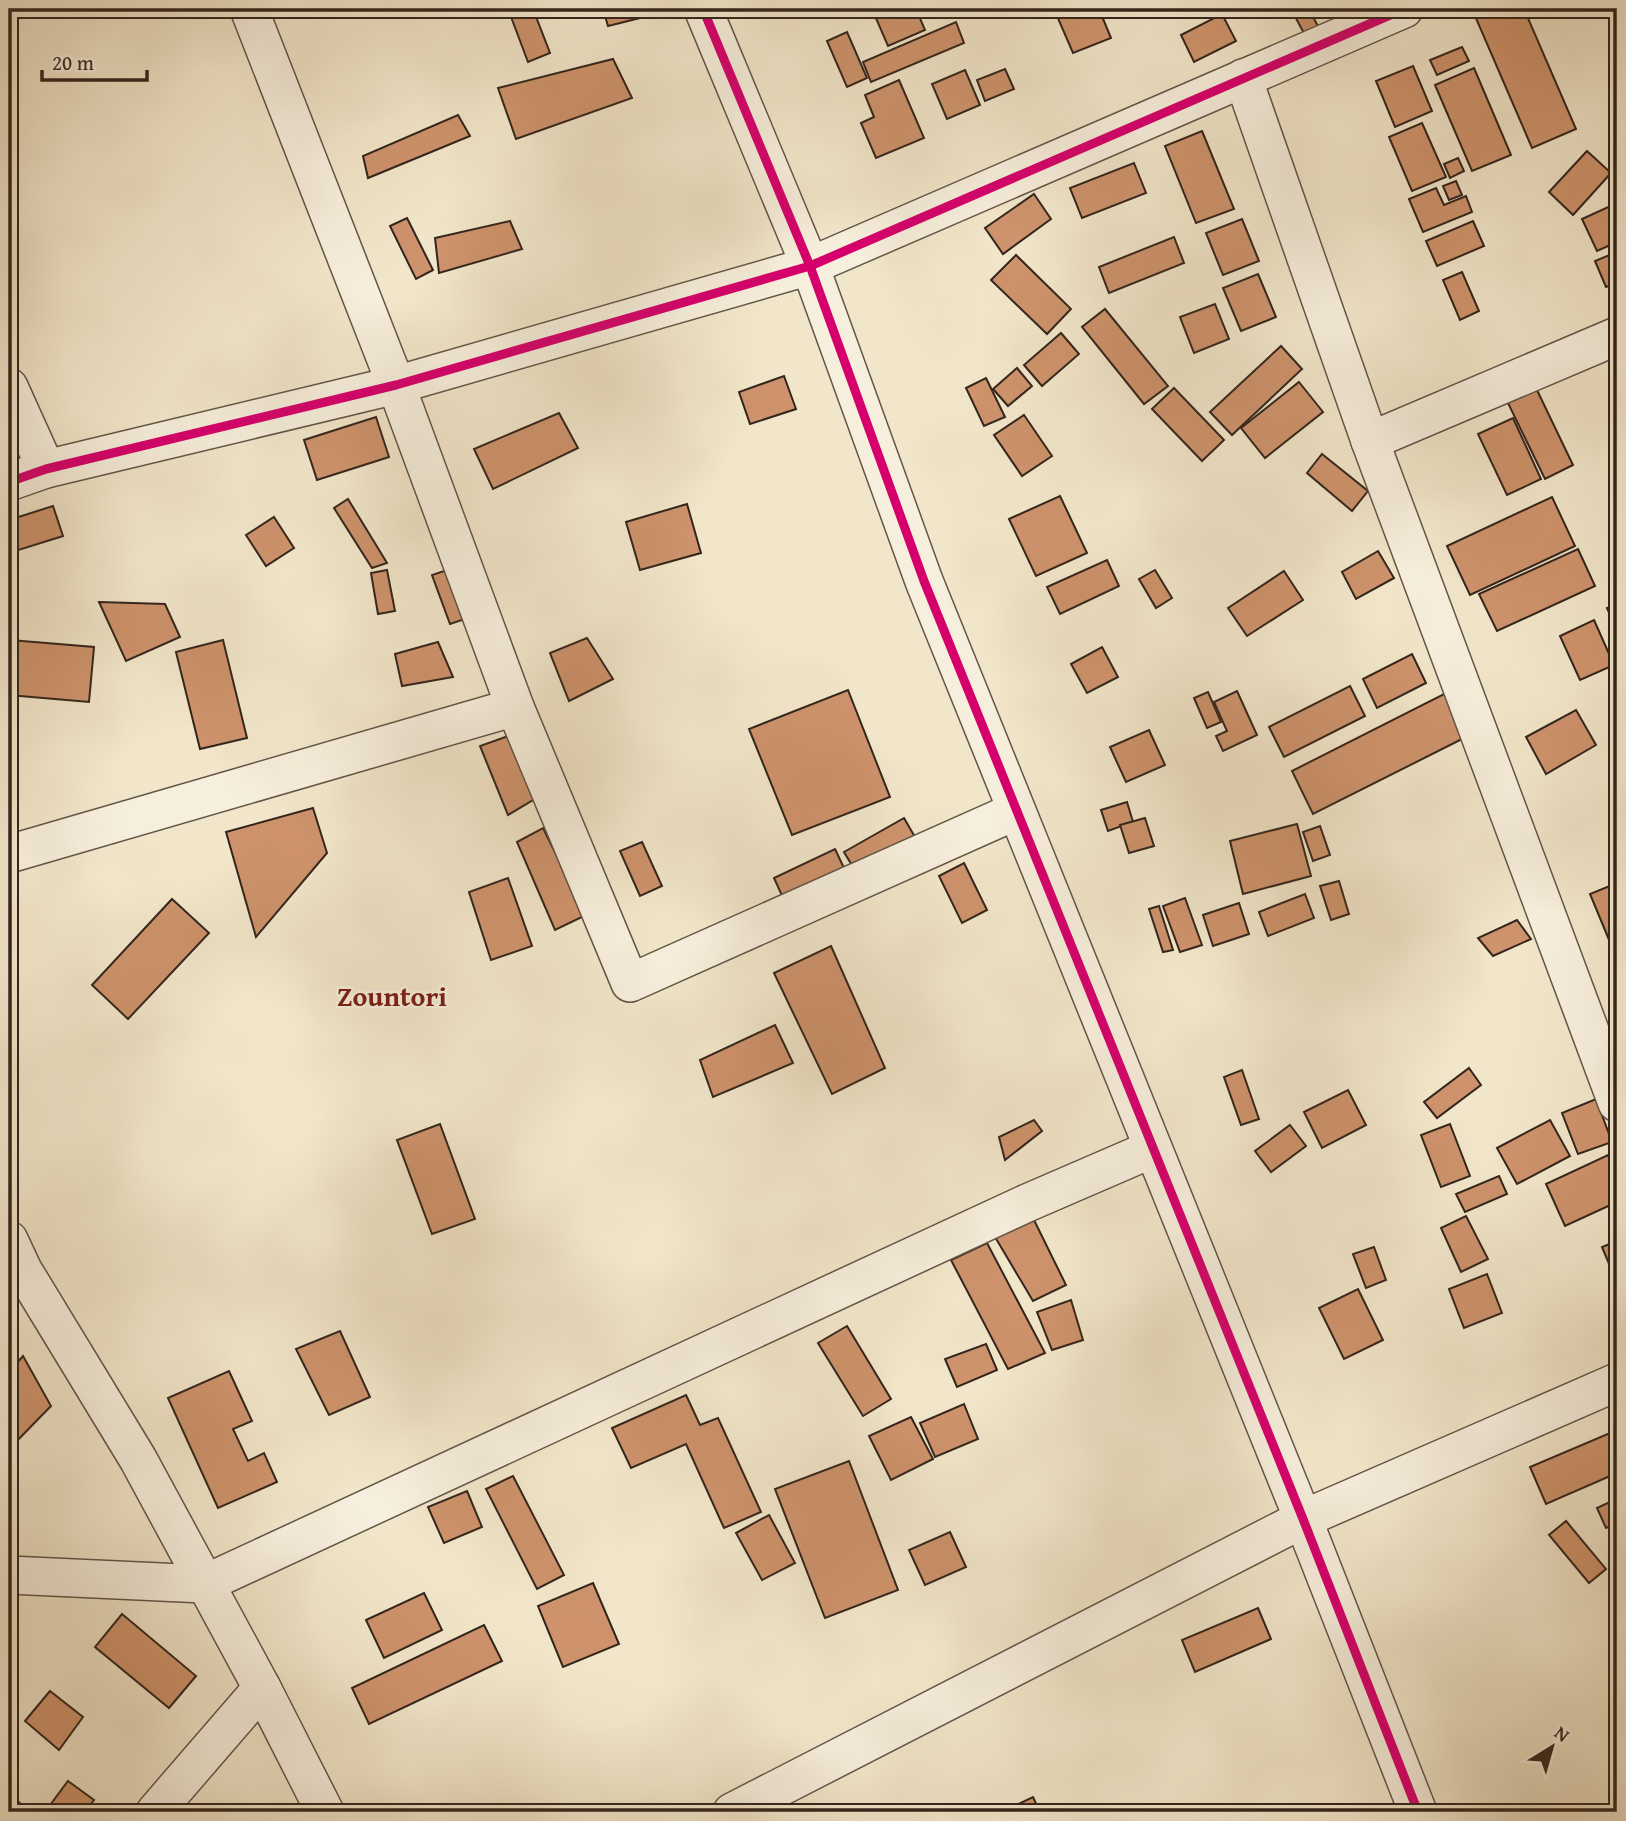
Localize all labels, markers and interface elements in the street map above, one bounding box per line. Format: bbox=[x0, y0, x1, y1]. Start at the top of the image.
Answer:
scale bar bbox=[42, 38, 147, 82]
text: 20 m bbox=[52, 47, 94, 78]
district label: Zountori bbox=[337, 975, 447, 1016]
north arrow bbox=[1518, 1713, 1588, 1783]
text: N bbox=[1549, 1718, 1576, 1749]

